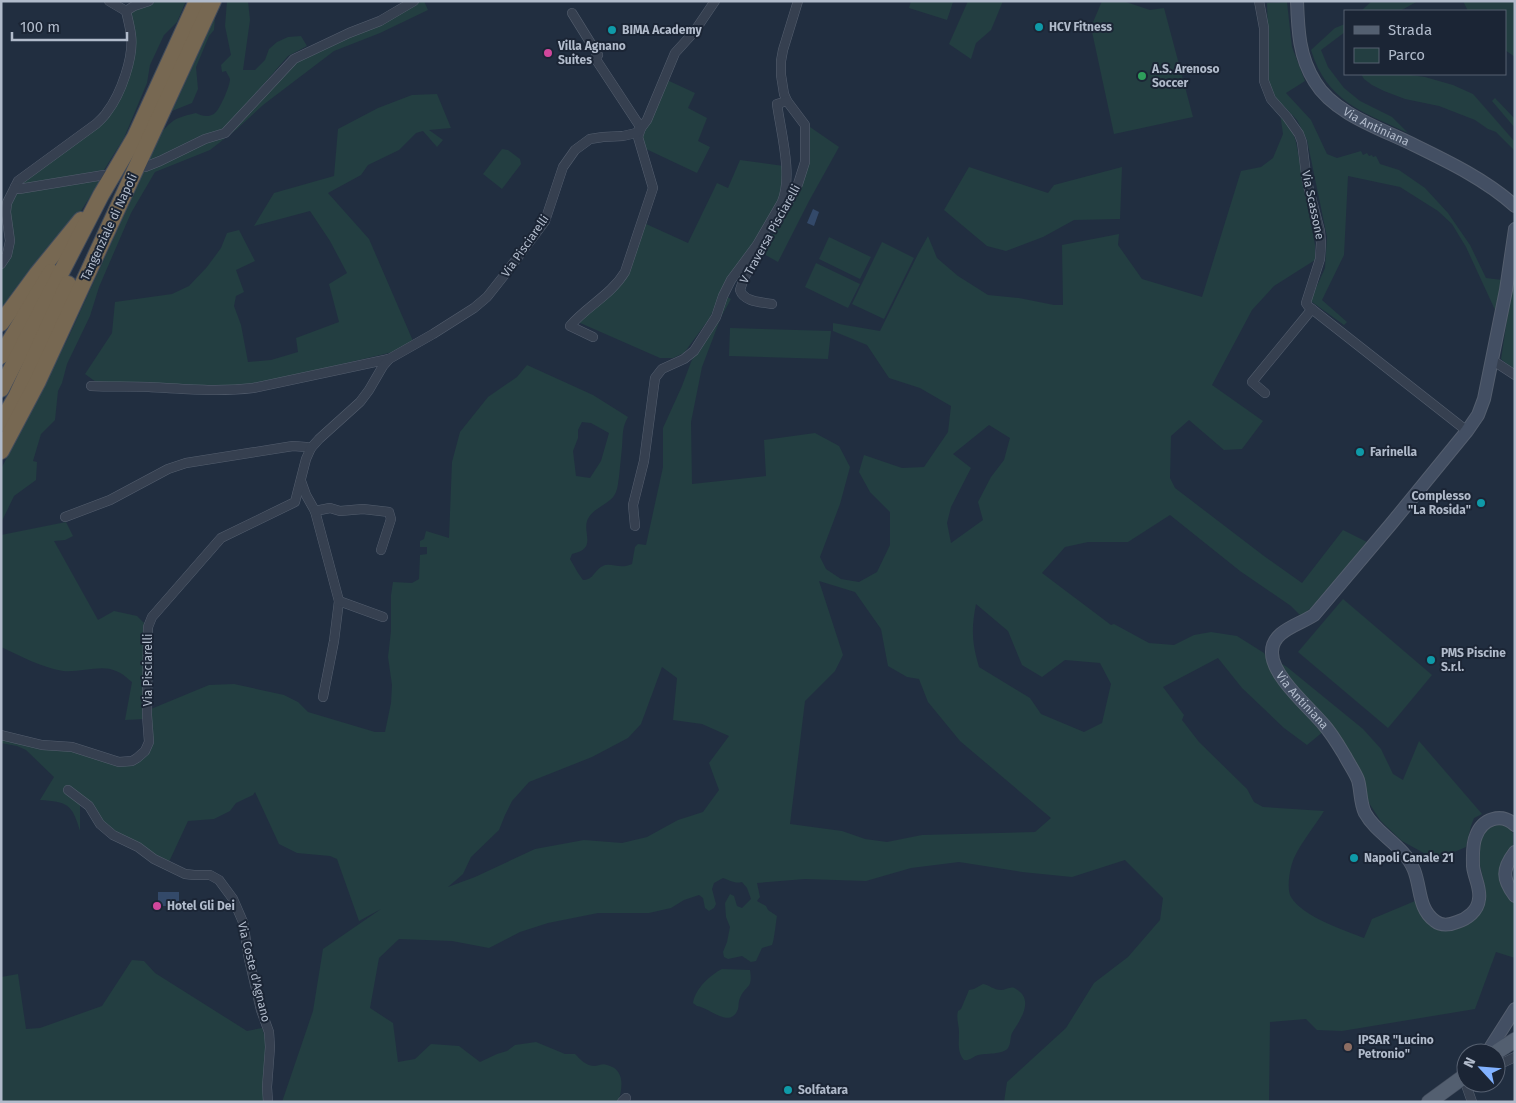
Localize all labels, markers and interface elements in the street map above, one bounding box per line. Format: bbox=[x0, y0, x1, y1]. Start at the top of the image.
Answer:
scale bar bbox=[12, 10, 128, 42]
legend bbox=[1344, 10, 1506, 75]
text: 100 m bbox=[20, 18, 60, 36]
place label: HCV Fitness bbox=[1049, 20, 1112, 34]
marker: HCV Fitness bbox=[1033, 21, 1045, 33]
text: Strada bbox=[1388, 21, 1432, 39]
place label: BIMA Academy bbox=[622, 23, 702, 37]
marker: BIMA Academy bbox=[606, 24, 618, 36]
place label: Villa Agnano Suites bbox=[557, 39, 626, 67]
text: Parco bbox=[1388, 46, 1425, 64]
marker: Villa Agnano Suites bbox=[542, 47, 554, 59]
place label: A.S. Arenoso Soccer bbox=[1151, 62, 1220, 90]
marker: A.S. Arenoso Soccer bbox=[1136, 70, 1148, 82]
street label: Via Antiniana bbox=[1340, 104, 1412, 149]
street label: Via Scassone bbox=[1299, 169, 1327, 241]
street label: Tangenziale di Napoli bbox=[78, 171, 140, 283]
street label: V Traversa Pisciarelli bbox=[737, 182, 803, 286]
street label: Via Pisciarelli bbox=[498, 212, 552, 280]
place label: Farinella bbox=[1370, 445, 1418, 459]
marker: Farinella bbox=[1354, 446, 1366, 458]
place label: Complesso "La Rosida" bbox=[1408, 489, 1471, 517]
marker: Complesso "La Rosida" bbox=[1475, 497, 1487, 509]
street label: Via Pisciarelli bbox=[141, 634, 155, 706]
place label: PMS Piscine S.r.l. bbox=[1441, 646, 1506, 674]
marker: PMS Piscine S.r.l. bbox=[1425, 654, 1437, 666]
street label: Via Antiniana bbox=[1273, 669, 1331, 732]
place label: Napoli Canale 21 bbox=[1364, 851, 1454, 865]
marker: Napoli Canale 21 bbox=[1348, 852, 1360, 864]
place label: Hotel Gli Dei bbox=[167, 899, 235, 913]
marker: Hotel Gli Dei bbox=[151, 900, 163, 912]
street label: Via Coste d'Agnano bbox=[235, 920, 273, 1024]
place label: IPSAR "Lucino Petronio" bbox=[1358, 1033, 1434, 1061]
marker: IPSAR "Lucino Petronio" bbox=[1342, 1041, 1354, 1053]
north arrow bbox=[1456, 1043, 1506, 1093]
text: N bbox=[1460, 1055, 1479, 1070]
place label: Solfatara bbox=[798, 1083, 848, 1097]
marker: Solfatara bbox=[782, 1084, 794, 1096]

